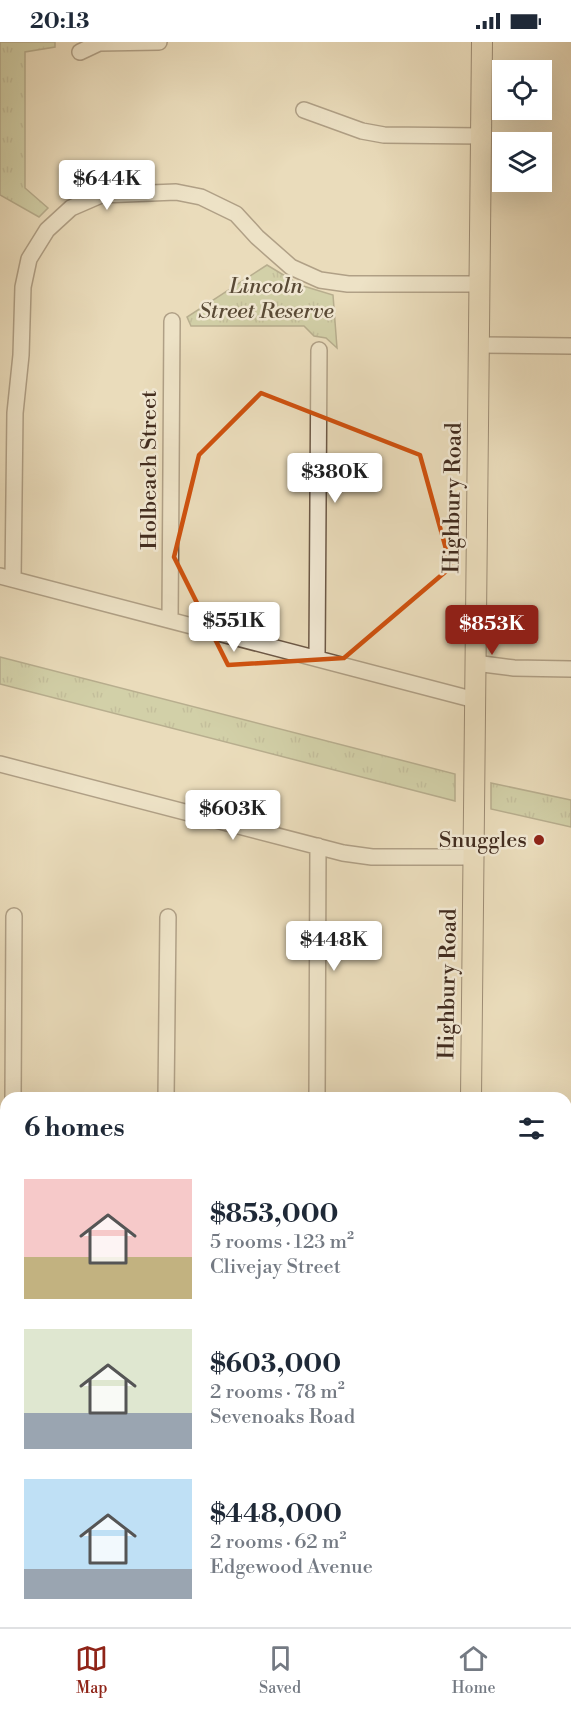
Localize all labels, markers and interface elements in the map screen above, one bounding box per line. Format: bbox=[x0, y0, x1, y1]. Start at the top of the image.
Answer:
text: 20:13 bbox=[30, 8, 90, 35]
map controls bbox=[492, 60, 552, 192]
button: locate bbox=[492, 60, 552, 120]
button: layers bbox=[492, 132, 552, 192]
pin: $644K bbox=[65, 160, 149, 211]
text: $644K bbox=[73, 167, 141, 192]
park label: Lincoln Street Reserve bbox=[198, 273, 334, 325]
street label: Holbeach Street bbox=[136, 390, 163, 550]
street label: Highbury Road bbox=[438, 422, 468, 574]
pin: $380K bbox=[293, 453, 377, 504]
text: $380K bbox=[301, 460, 369, 485]
pin: $551K bbox=[192, 602, 276, 653]
pin: $853K bbox=[450, 605, 534, 656]
text: $551K bbox=[203, 609, 265, 634]
text: $853K bbox=[459, 612, 525, 637]
pin: $603K bbox=[191, 790, 275, 841]
text: $603K bbox=[199, 797, 267, 822]
place label: Snuggles bbox=[439, 827, 527, 854]
marker: Snuggles bbox=[532, 833, 546, 847]
street label: Highbury Road bbox=[433, 908, 463, 1060]
pin: $448K bbox=[292, 921, 376, 972]
text: $448K bbox=[300, 928, 368, 953]
text: 6 homes bbox=[24, 1112, 125, 1144]
icon: filters bbox=[515, 1112, 548, 1145]
text: $853,000 bbox=[210, 1198, 339, 1230]
icon: home bbox=[72, 1203, 144, 1275]
text: 5 rooms · 123 m² bbox=[210, 1230, 354, 1255]
text: Clivejay Street bbox=[210, 1255, 341, 1280]
text: $603,000 bbox=[210, 1348, 341, 1380]
icon: home bbox=[72, 1353, 144, 1425]
text: 2 rooms · 78 m² bbox=[210, 1380, 345, 1405]
text: Sevenoaks Road bbox=[210, 1405, 355, 1430]
text: $448,000 bbox=[210, 1498, 342, 1530]
icon: home bbox=[72, 1503, 144, 1575]
text: 2 rooms · 62 m² bbox=[210, 1530, 346, 1555]
text: Edgewood Avenue bbox=[210, 1555, 373, 1580]
tab: Map bbox=[75, 1642, 108, 1698]
tab: Saved bbox=[259, 1642, 301, 1698]
tab: Home bbox=[452, 1642, 496, 1698]

